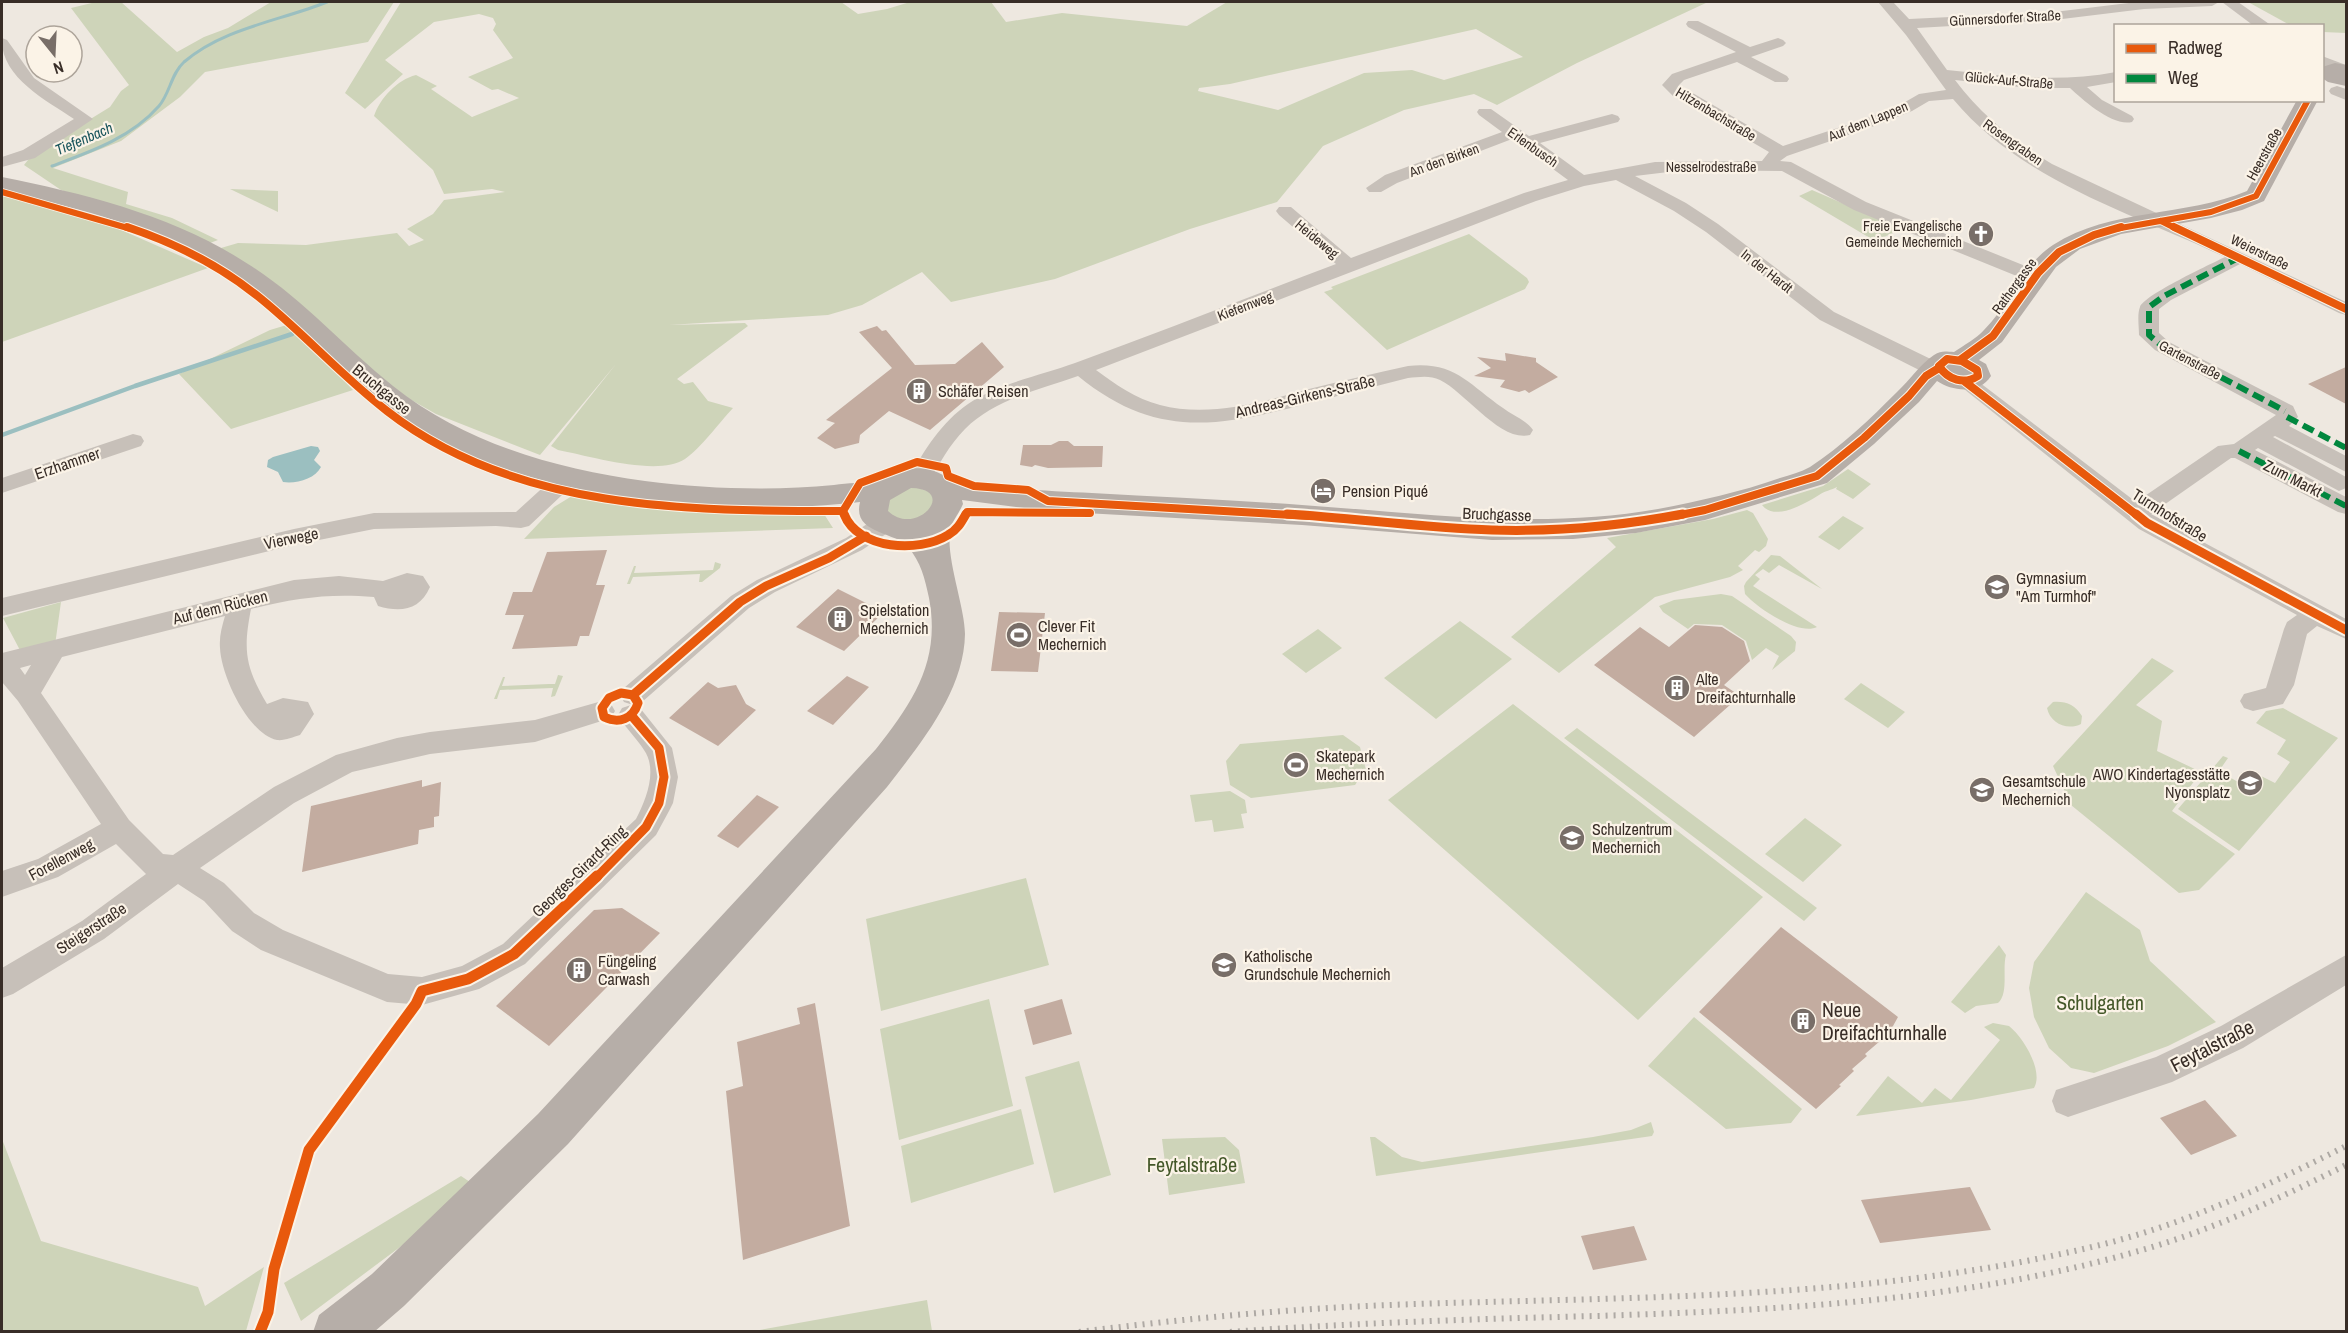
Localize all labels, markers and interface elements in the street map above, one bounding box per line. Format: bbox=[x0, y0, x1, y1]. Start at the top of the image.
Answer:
street label: Günnersdorfer Straße bbox=[1949, 6, 2061, 30]
north arrow bbox=[24, 24, 84, 84]
legend bbox=[2114, 24, 2324, 102]
text: Radweg bbox=[2168, 35, 2223, 60]
text: N bbox=[51, 56, 67, 80]
text: Weg bbox=[2168, 65, 2199, 90]
street label: Glück-Auf-Straße bbox=[1964, 67, 2054, 93]
street label: Hitzenbachstraße bbox=[1673, 83, 1759, 145]
street label: Auf dem Lappen bbox=[1825, 97, 1910, 146]
street label: Rosengraben bbox=[1980, 115, 2046, 169]
water label: Tiefenbach bbox=[52, 117, 116, 160]
street label: Erlenbusch bbox=[1504, 123, 1562, 171]
street label: Heerstraße bbox=[2242, 125, 2286, 183]
street label: An den Birken bbox=[1406, 139, 1481, 181]
street label: Nesselrodestraße bbox=[1666, 158, 1756, 176]
street label: Heideweg bbox=[1291, 215, 1343, 263]
place label: Freie Evangelische Gemeinde Mechernich bbox=[1845, 217, 1962, 251]
church icon: Freie Evangelische Gemeinde Mechernich bbox=[1966, 219, 1996, 249]
street label: Weierstraße bbox=[2228, 230, 2292, 274]
street label: In der Hardt bbox=[1738, 245, 1796, 297]
street label: Rathergasse bbox=[1988, 254, 2040, 318]
street label: Kiefernweg bbox=[1215, 287, 1276, 325]
street label: Gartenstraße bbox=[2156, 336, 2224, 384]
street label: Bruchgasse bbox=[348, 359, 416, 419]
street label: Andreas-Girkens-Straße bbox=[1232, 369, 1377, 423]
building icon: Schäfer Reisen bbox=[904, 376, 934, 406]
place label: Schäfer Reisen bbox=[938, 380, 1028, 402]
street label: Erzhammer bbox=[31, 441, 103, 484]
street label: Zum Markt bbox=[2260, 454, 2326, 502]
hotel icon: Pension Piqué bbox=[1308, 476, 1338, 506]
place label: Pension Piqué bbox=[1342, 480, 1428, 502]
street label: Turmhofstraße bbox=[2128, 483, 2212, 547]
street label: Bruchgasse bbox=[1462, 502, 1532, 526]
street label: Vierwege bbox=[262, 522, 320, 554]
place label: Gymnasium "Am Turmhof" bbox=[2016, 567, 2096, 607]
school or university icon: Gymnasium "Am Turmhof" bbox=[1982, 572, 2012, 602]
street label: Auf dem Rücken bbox=[169, 585, 270, 630]
place label: Spielstation Mechernich bbox=[860, 599, 929, 639]
building icon: Spielstation Mechernich bbox=[825, 604, 855, 634]
place label: Clever Fit Mechernich bbox=[1038, 615, 1107, 655]
sports icon: Clever Fit Mechernich bbox=[1004, 620, 1034, 650]
place label: Alte Dreifachturnhalle bbox=[1695, 668, 1796, 708]
building icon: Alte Dreifachturnhalle bbox=[1662, 673, 1692, 703]
place label: Skatepark Mechernich bbox=[1316, 745, 1385, 785]
sports icon: Skatepark Mechernich bbox=[1281, 750, 1311, 780]
place label: AWO Kindertagesstätte Nyonsplatz bbox=[2092, 763, 2230, 803]
school or university icon: AWO Kindertagesstätte Nyonsplatz bbox=[2235, 768, 2265, 798]
place label: Gesamtschule Mechernich bbox=[2002, 770, 2086, 810]
school or university icon: Gesamtschule Mechernich bbox=[1967, 775, 1997, 805]
place label: Schulzentrum Mechernich bbox=[1592, 818, 1672, 858]
street label: Georges-Girard-Ring bbox=[527, 820, 632, 922]
school or university icon: Schulzentrum Mechernich bbox=[1557, 823, 1587, 853]
street label: Forellenweg bbox=[25, 832, 98, 885]
street label: Steigerstraße bbox=[52, 897, 130, 959]
place label: Katholische Grundschule Mechernich bbox=[1244, 945, 1391, 985]
place label: Füngeling Carwash bbox=[598, 950, 657, 990]
school or university icon: Katholische Grundschule Mechernich bbox=[1209, 950, 1239, 980]
building icon: Füngeling Carwash bbox=[564, 955, 594, 985]
park label: Schulgarten bbox=[2056, 989, 2144, 1016]
place label: Neue Dreifachturnhalle bbox=[1822, 996, 1947, 1046]
building icon: Neue Dreifachturnhalle bbox=[1788, 1006, 1818, 1036]
street label: Feytalstraße bbox=[2165, 1013, 2258, 1078]
park label: Feytalstraße bbox=[1147, 1151, 1237, 1178]

